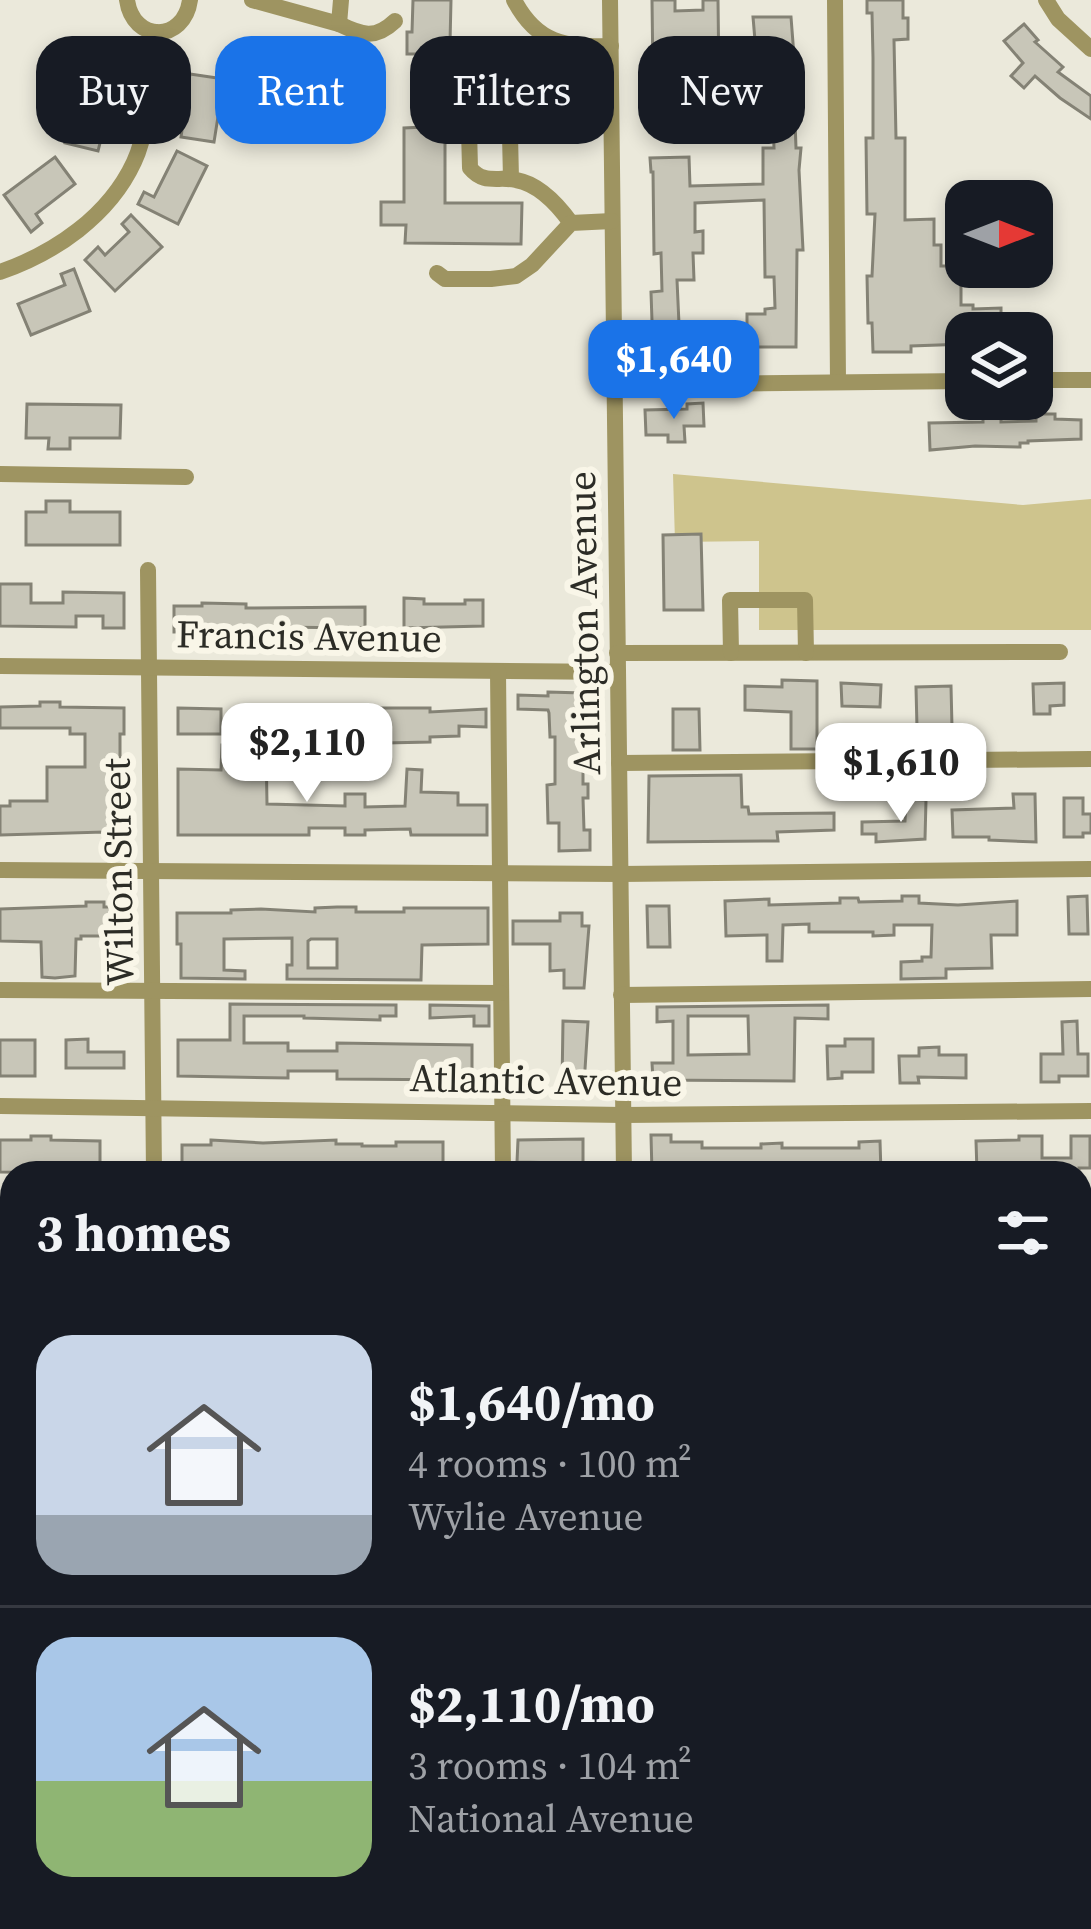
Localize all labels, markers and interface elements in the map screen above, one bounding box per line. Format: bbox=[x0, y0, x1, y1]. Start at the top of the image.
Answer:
chip: Buy bbox=[36, 36, 191, 144]
chip: Rent bbox=[215, 36, 386, 144]
chip: Filters bbox=[410, 36, 614, 144]
chip: New bbox=[638, 36, 805, 144]
north arrow bbox=[945, 180, 1053, 288]
map controls bbox=[945, 180, 1053, 420]
button: layers bbox=[945, 312, 1053, 420]
pin: $1,640 bbox=[576, 320, 772, 422]
text: $1,640 bbox=[615, 332, 733, 385]
street label: Arlington Avenue bbox=[555, 471, 613, 775]
street label: Francis Avenue bbox=[176, 607, 442, 665]
pin: $2,110 bbox=[209, 703, 405, 805]
text: $2,110 bbox=[248, 715, 366, 768]
pin: $1,610 bbox=[803, 723, 999, 825]
text: $1,610 bbox=[842, 735, 960, 788]
street label: Wilton Street bbox=[90, 757, 146, 986]
street label: Atlantic Avenue bbox=[409, 1051, 683, 1109]
text: 3 homes bbox=[36, 1198, 231, 1268]
icon: filters bbox=[990, 1200, 1056, 1266]
text: $1,640/mo bbox=[408, 1367, 655, 1437]
icon: home bbox=[132, 1383, 276, 1527]
text: 4 rooms · 100 m² bbox=[408, 1437, 692, 1490]
text: Wylie Avenue bbox=[408, 1490, 643, 1543]
text: $2,110/mo bbox=[408, 1669, 655, 1739]
icon: home bbox=[132, 1685, 276, 1829]
text: 3 rooms · 104 m² bbox=[408, 1739, 692, 1792]
text: National Avenue bbox=[408, 1792, 694, 1845]

